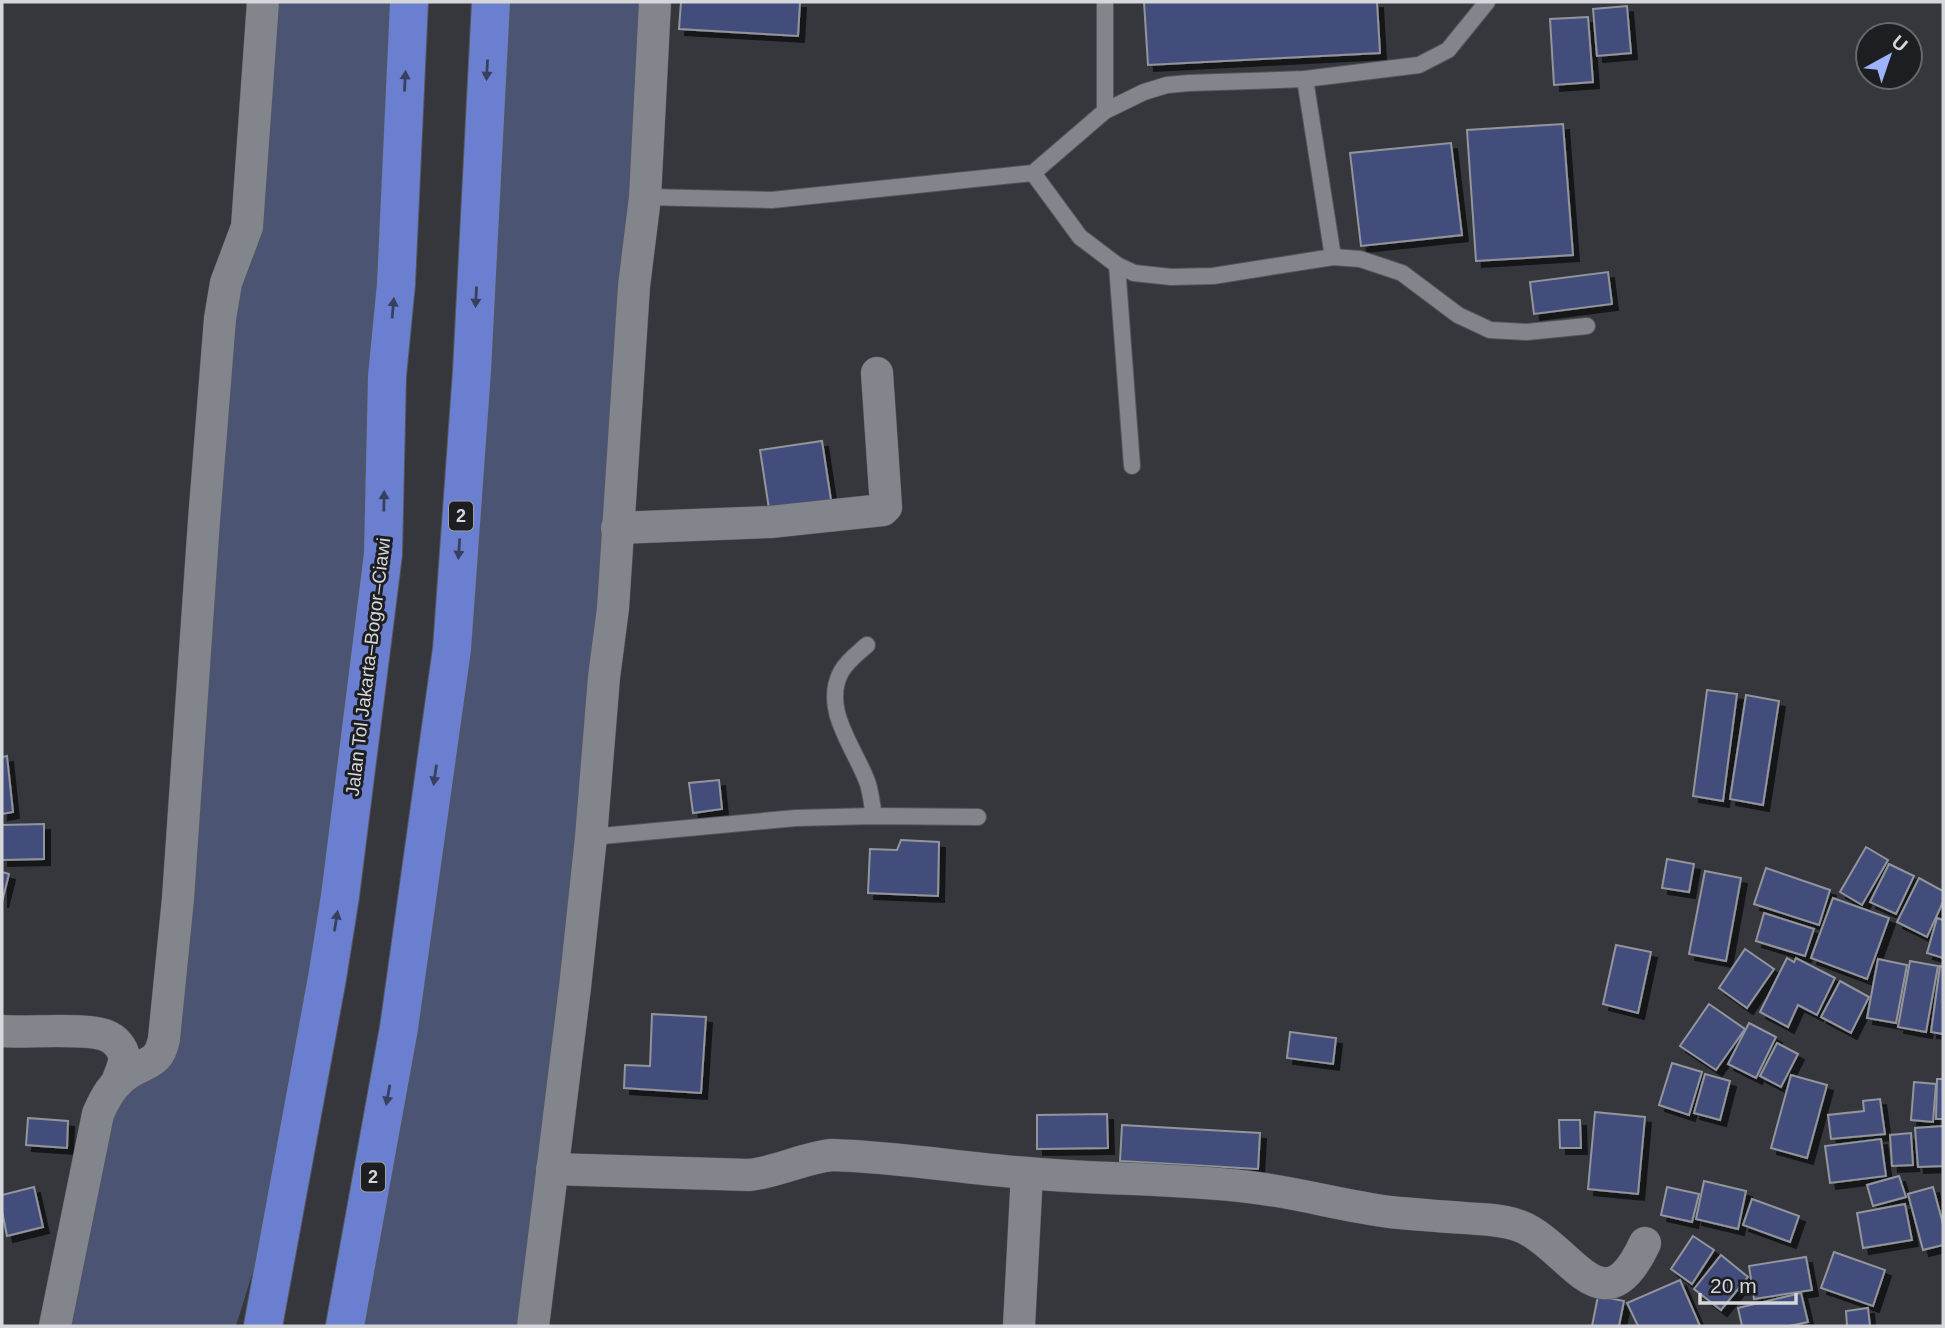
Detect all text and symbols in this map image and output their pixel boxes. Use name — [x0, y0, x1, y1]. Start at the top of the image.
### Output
north arrow — [1854, 21, 1924, 91]
text: U — [1888, 31, 1912, 56]
one-way arrow — [482, 59, 493, 81]
one-way arrow — [400, 69, 411, 91]
one-way arrow — [470, 286, 481, 308]
one-way arrow — [388, 297, 399, 319]
one-way arrow — [379, 490, 390, 512]
road number: 2 — [449, 502, 473, 530]
street label: Jalan Tol Jakarta–Bogor–Ciawi — [342, 536, 394, 798]
one-way arrow — [453, 538, 464, 560]
one-way arrow — [429, 764, 440, 786]
one-way arrow — [331, 910, 342, 932]
one-way arrow — [382, 1084, 393, 1106]
road number: 2 — [361, 1162, 385, 1192]
scale bar — [1700, 1262, 1796, 1306]
text: 20 m — [1710, 1274, 1757, 1297]

